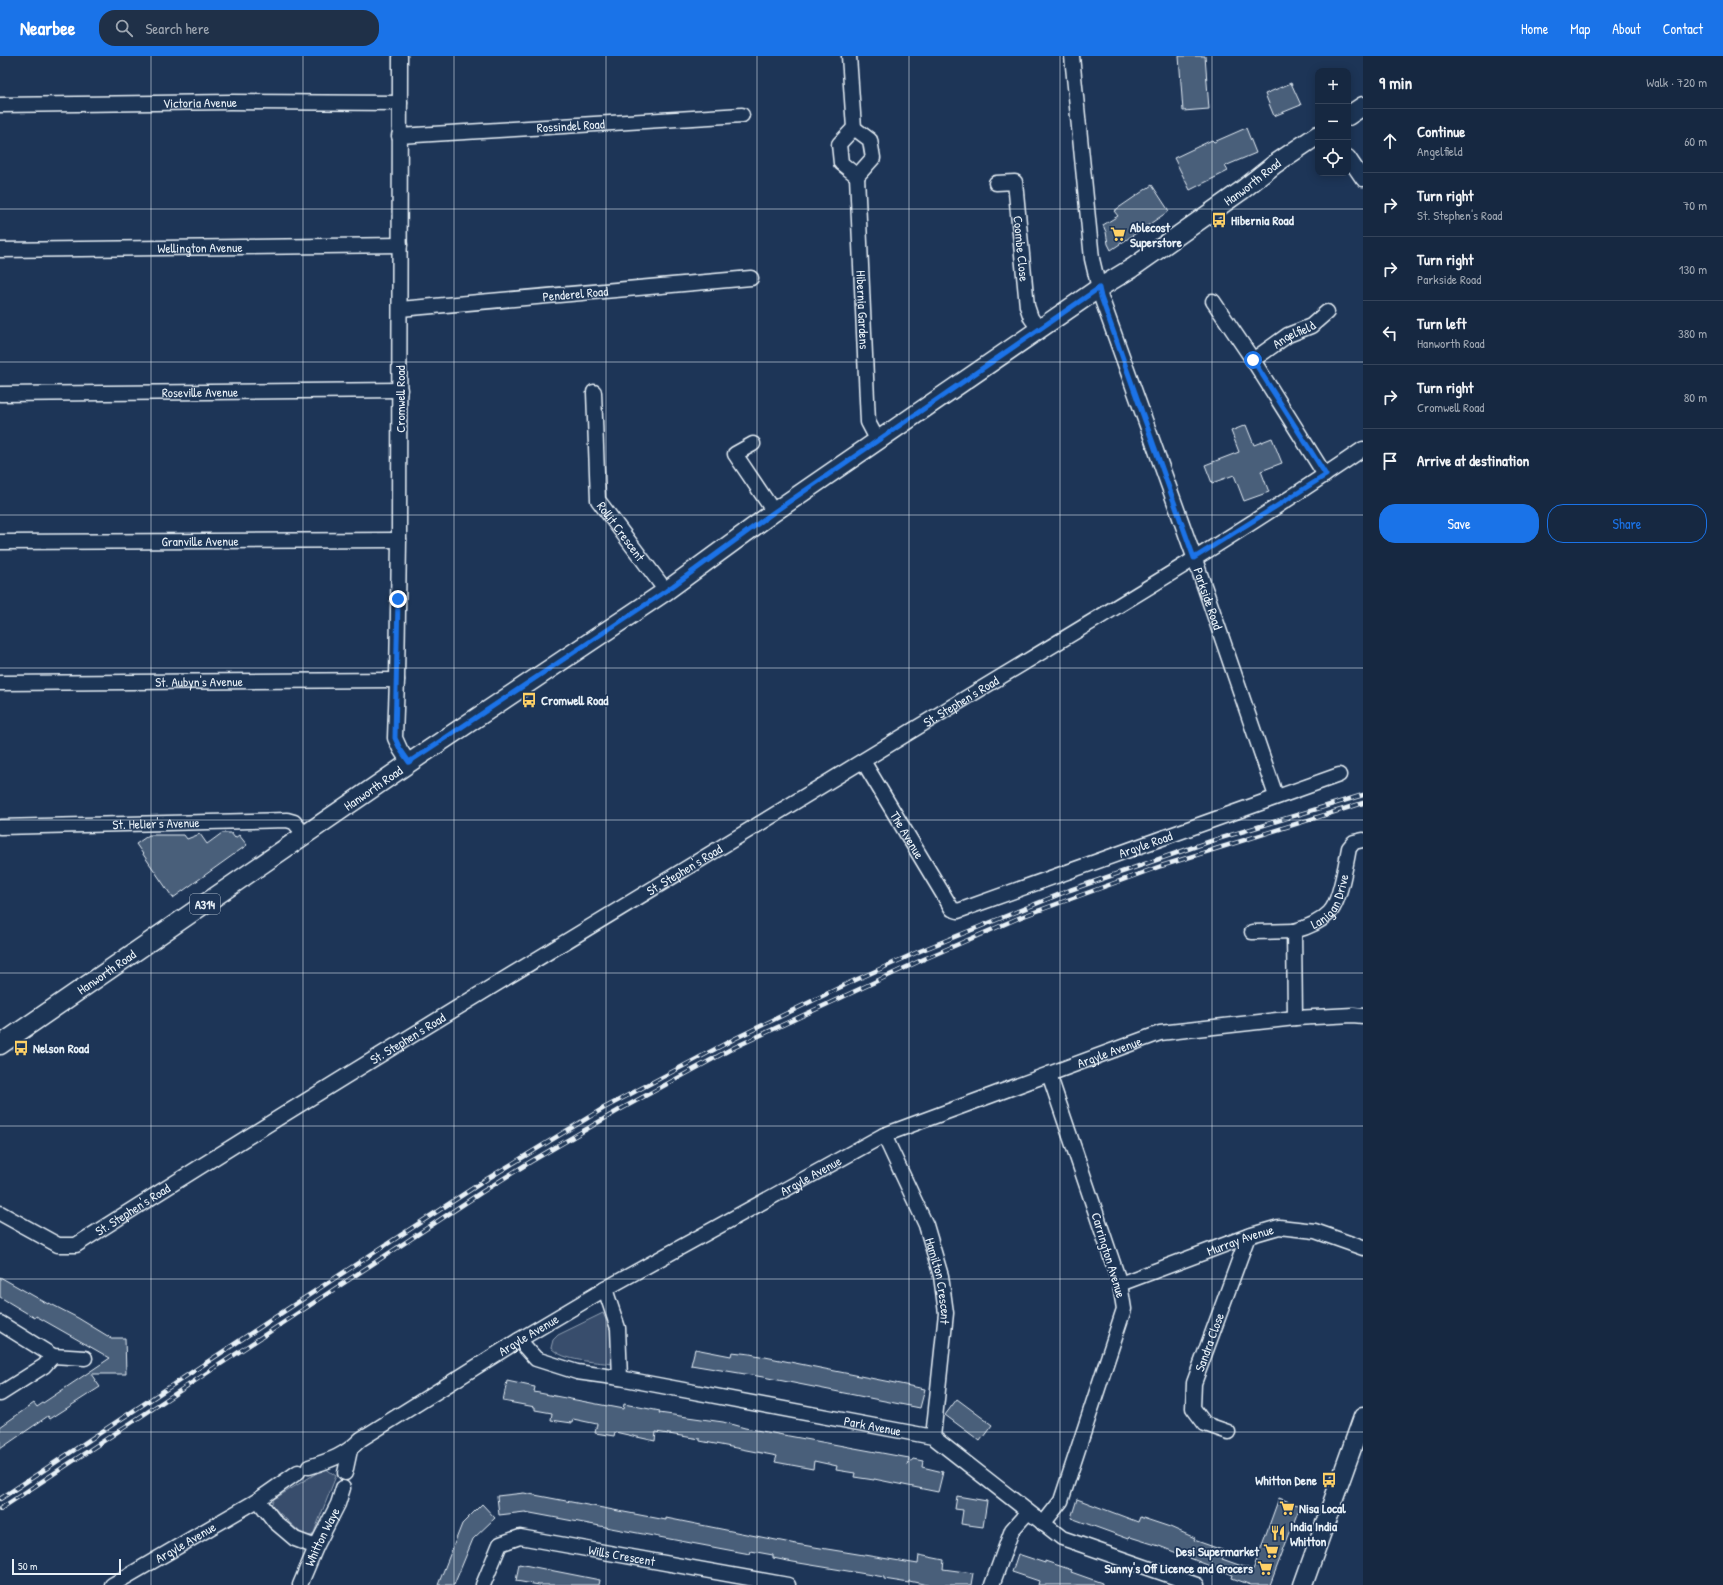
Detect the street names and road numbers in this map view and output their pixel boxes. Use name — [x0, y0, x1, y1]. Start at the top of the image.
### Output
street label: Victoria Avenue — [163, 93, 237, 112]
street label: Rossindel Road — [536, 114, 605, 137]
street label: Hanworth Road — [1220, 154, 1284, 210]
street label: Coombe Close — [1009, 215, 1034, 282]
street label: Wellington Avenue — [157, 238, 243, 257]
street label: Hibernia Gardens — [852, 270, 874, 350]
street label: Penderel Road — [542, 282, 609, 305]
street label: Angelfield — [1269, 317, 1320, 353]
street label: Cromwell Road — [391, 365, 409, 433]
street label: Roseville Avenue — [162, 383, 238, 401]
street label: Rollit Crescent — [593, 498, 650, 565]
street label: Granville Avenue — [161, 532, 239, 550]
street label: Parkside Road — [1189, 565, 1227, 632]
street label: St. Stephen's Road — [920, 671, 1002, 731]
street label: St. Aubyn's Avenue — [155, 672, 243, 691]
street label: Hanworth Road — [340, 761, 406, 814]
street label: The Avenue — [886, 807, 929, 862]
street label: St. Helier's Avenue — [112, 813, 200, 833]
street label: Argyle Road — [1116, 826, 1175, 862]
street label: St. Stephen's Road — [643, 840, 725, 899]
street label: Lanigan Drive — [1307, 872, 1353, 933]
road number: A314 — [190, 894, 220, 914]
street label: Hanworth Road — [73, 945, 139, 998]
street label: St. Stephen's Road — [366, 1008, 449, 1068]
street label: Argyle Avenue — [1074, 1032, 1144, 1072]
street label: Argyle Avenue — [777, 1151, 844, 1200]
street label: St. Stephen's Road — [91, 1179, 173, 1240]
street label: Carrington Avenue — [1087, 1210, 1131, 1300]
street label: Murray Avenue — [1204, 1220, 1276, 1260]
street label: Hamilton Crescent — [921, 1236, 955, 1326]
street label: Argyle Avenue — [495, 1310, 562, 1360]
street label: Sandra Close — [1190, 1310, 1228, 1374]
street label: Park Avenue — [843, 1411, 903, 1440]
street label: Whitton Waye — [300, 1504, 344, 1569]
street label: Argyle Avenue — [152, 1518, 219, 1567]
street label: Wills Crescent — [587, 1540, 657, 1570]

